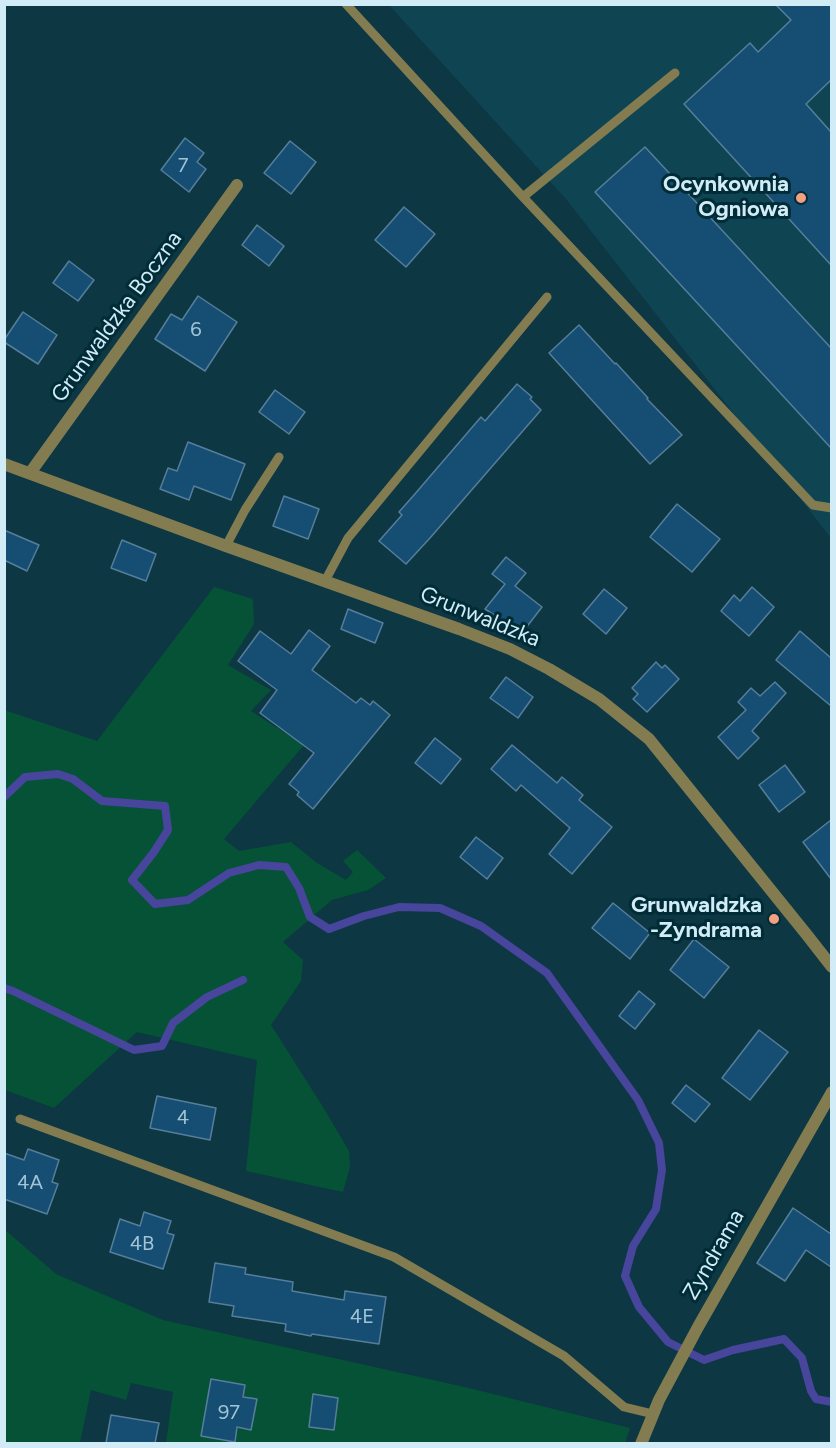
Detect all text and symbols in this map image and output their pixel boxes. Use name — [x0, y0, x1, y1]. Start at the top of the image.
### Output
house number: 7 — [178, 154, 188, 178]
place label: Ocynkownia Ogniowa — [663, 172, 789, 224]
marker: Ocynkownia Ogniowa — [794, 191, 808, 205]
street label: Grunwaldzka Boczna — [46, 226, 188, 408]
house number: 6 — [190, 318, 202, 342]
street label: Grunwaldzka — [416, 581, 544, 653]
place label: Grunwaldzka -Zyndrama — [631, 893, 762, 944]
marker: Grunwaldzka -Zyndrama — [767, 912, 781, 926]
house number: 4 — [177, 1106, 189, 1130]
house number: 4A — [17, 1171, 43, 1195]
street label: Zyndrama — [678, 1205, 750, 1305]
house number: 4B — [130, 1232, 154, 1256]
house number: 4E — [350, 1305, 374, 1329]
house number: 97 — [218, 1401, 240, 1425]

